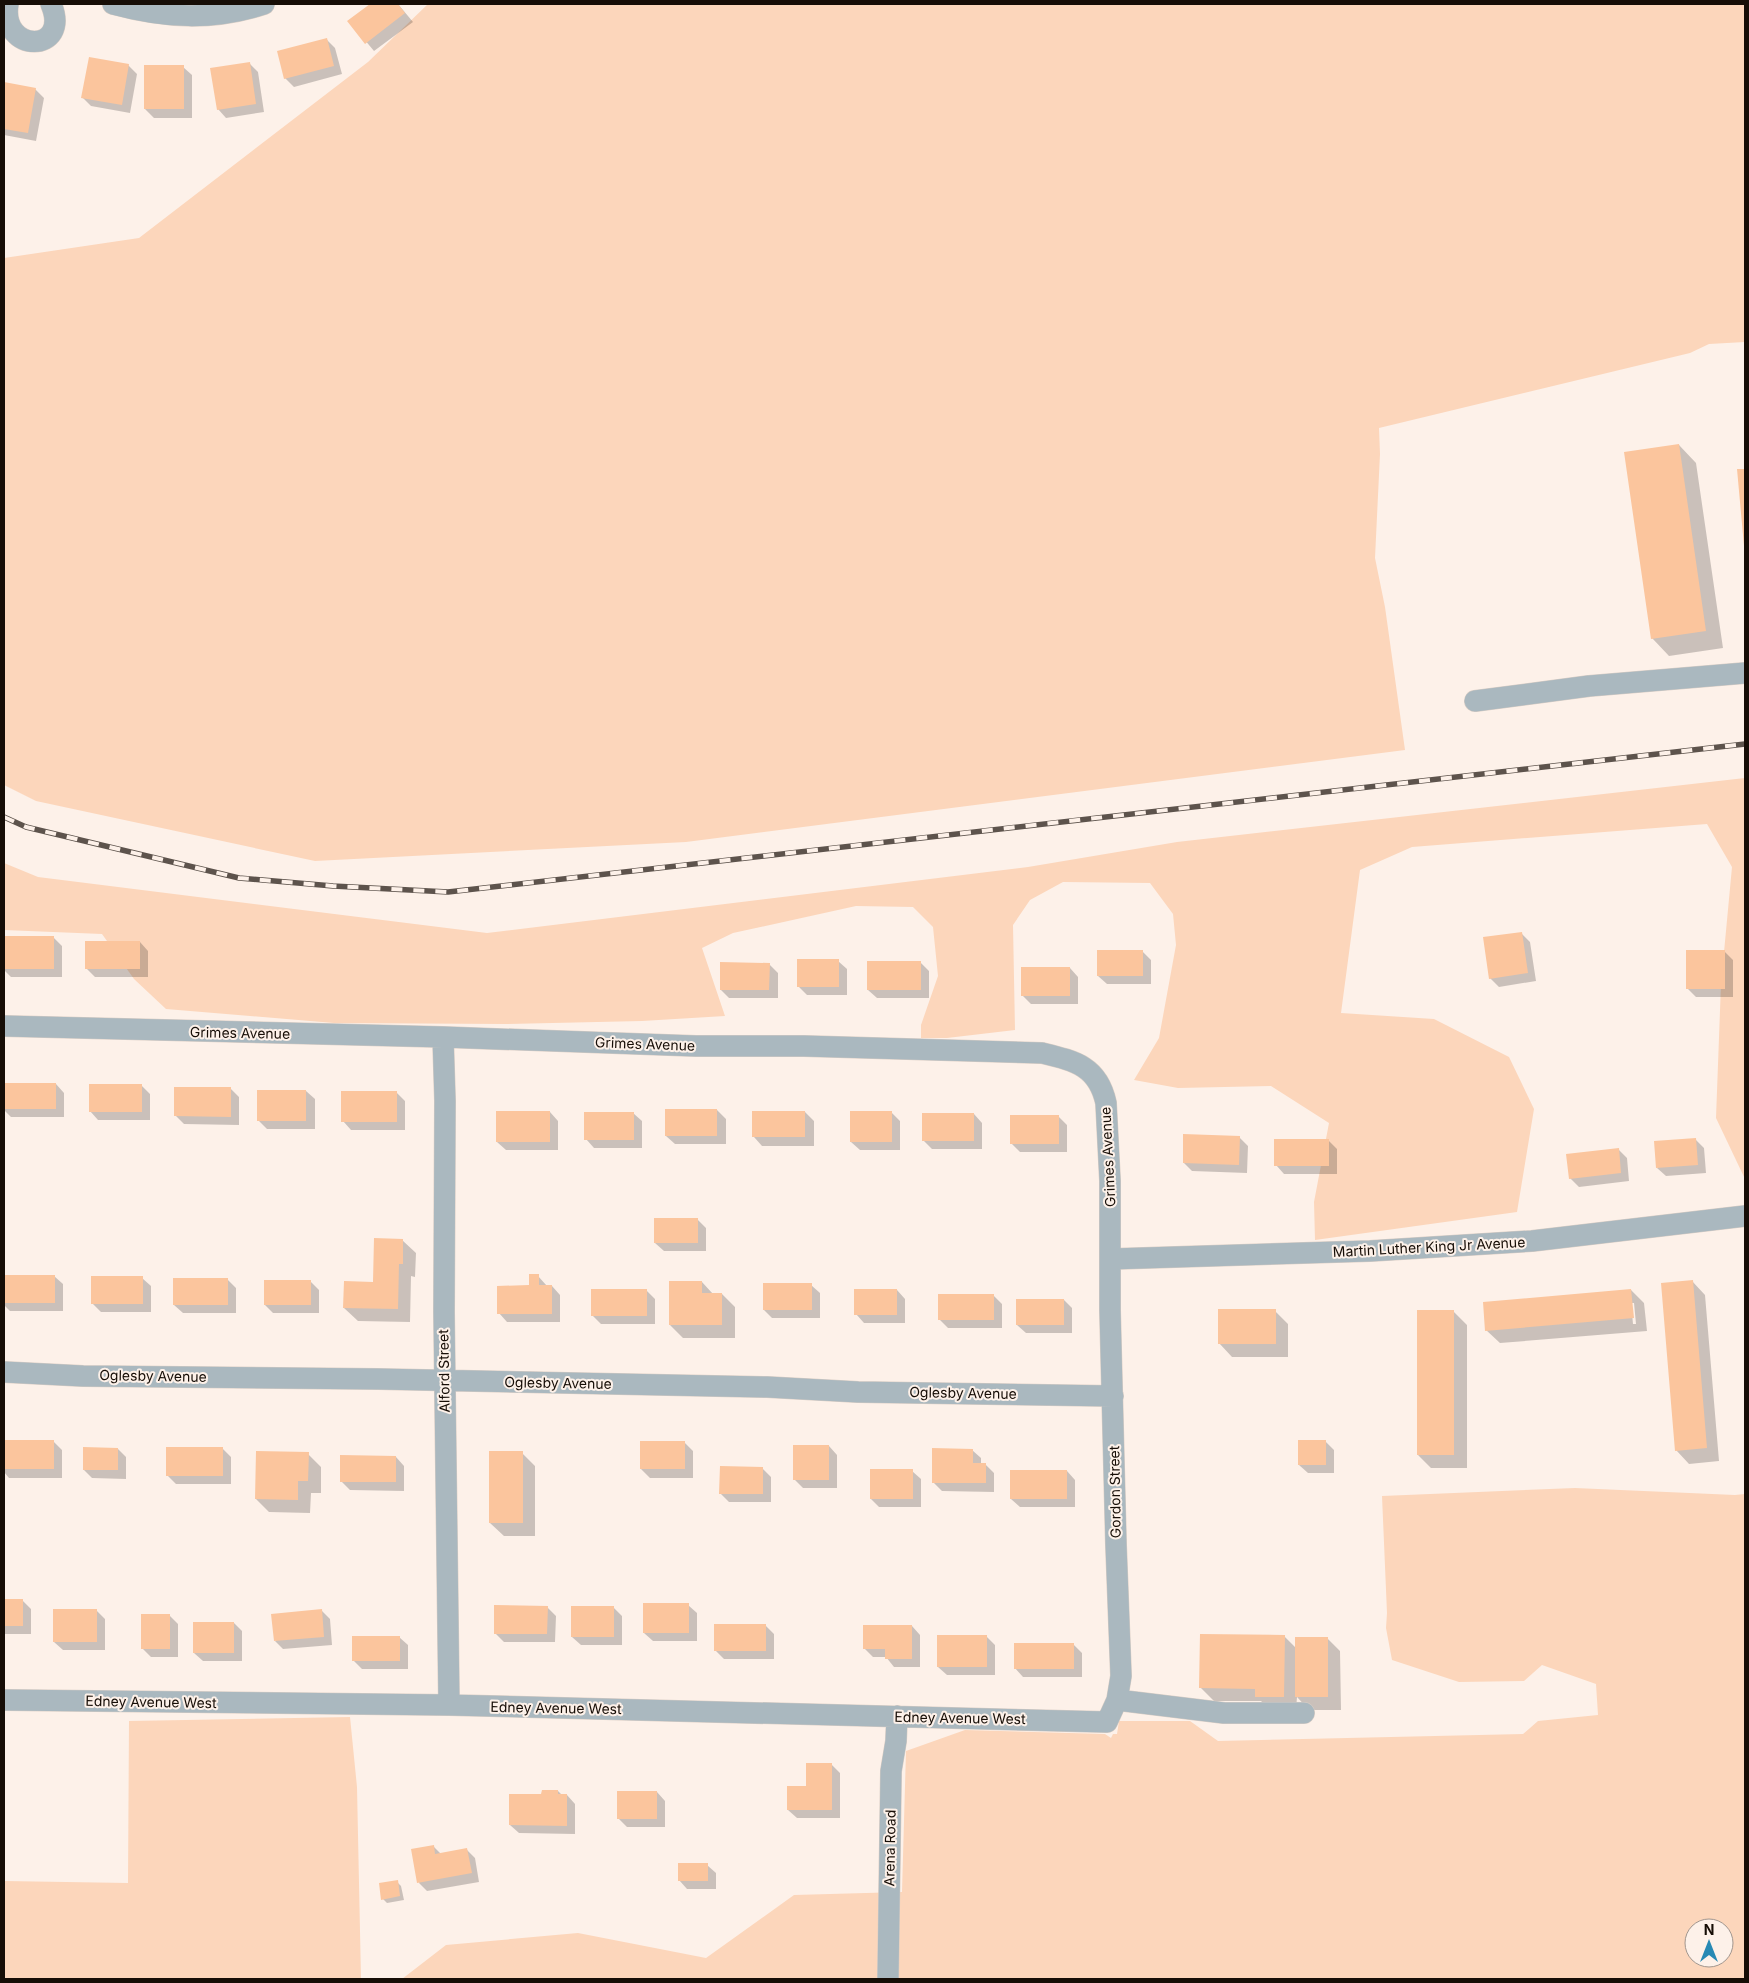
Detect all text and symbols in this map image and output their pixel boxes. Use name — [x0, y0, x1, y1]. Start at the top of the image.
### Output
street label: Grimes Avenue — [190, 1023, 290, 1042]
street label: Grimes Avenue — [595, 1033, 695, 1054]
street label: Grimes Avenue — [1096, 1107, 1119, 1208]
street label: Martin Luther King Jr Avenue — [1332, 1233, 1526, 1260]
street label: Alford Street — [434, 1329, 453, 1413]
street label: Oglesby Avenue — [99, 1366, 207, 1385]
street label: Oglesby Avenue — [504, 1373, 612, 1392]
street label: Oglesby Avenue — [909, 1383, 1017, 1402]
street label: Gordon Street — [1105, 1445, 1124, 1538]
street label: Edney Avenue West — [85, 1692, 217, 1711]
street label: Edney Avenue West — [490, 1698, 622, 1717]
street label: Edney Avenue West — [894, 1708, 1026, 1727]
street label: Arena Road — [880, 1809, 899, 1886]
north arrow — [1684, 1918, 1734, 1968]
text: N — [1704, 1921, 1714, 1938]

